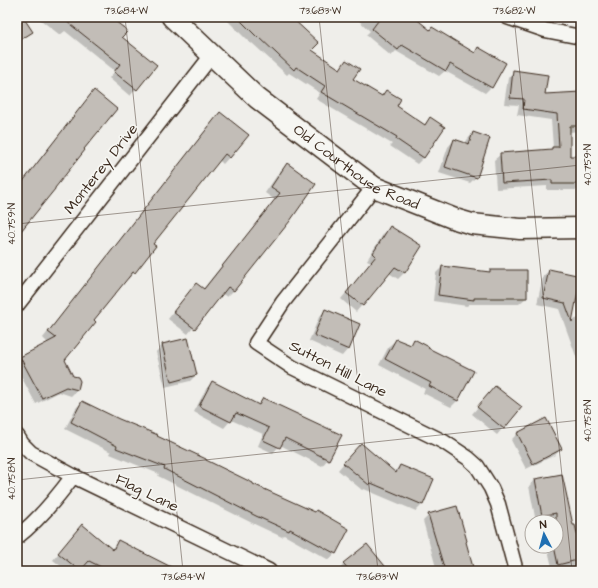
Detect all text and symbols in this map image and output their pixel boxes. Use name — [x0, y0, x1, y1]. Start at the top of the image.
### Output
text: 73.684°W — [104, 4, 148, 18]
text: 73.683°W — [299, 4, 342, 18]
text: 73.682°W — [493, 4, 536, 18]
street label: Monterey Drive — [59, 119, 144, 219]
street label: Old Courthouse Road — [289, 119, 423, 215]
text: 40.759°N — [581, 144, 595, 186]
text: 40.759°N — [5, 203, 19, 245]
street label: Sutton Hill Lane — [286, 335, 390, 403]
text: 40.758°N — [581, 400, 595, 442]
text: 40.758°N — [5, 458, 19, 500]
street label: Flag Lane — [112, 469, 182, 518]
north arrow — [524, 514, 564, 554]
text: N — [539, 517, 547, 532]
text: 73.684°W — [161, 570, 205, 584]
text: 73.683°W — [356, 570, 399, 584]

